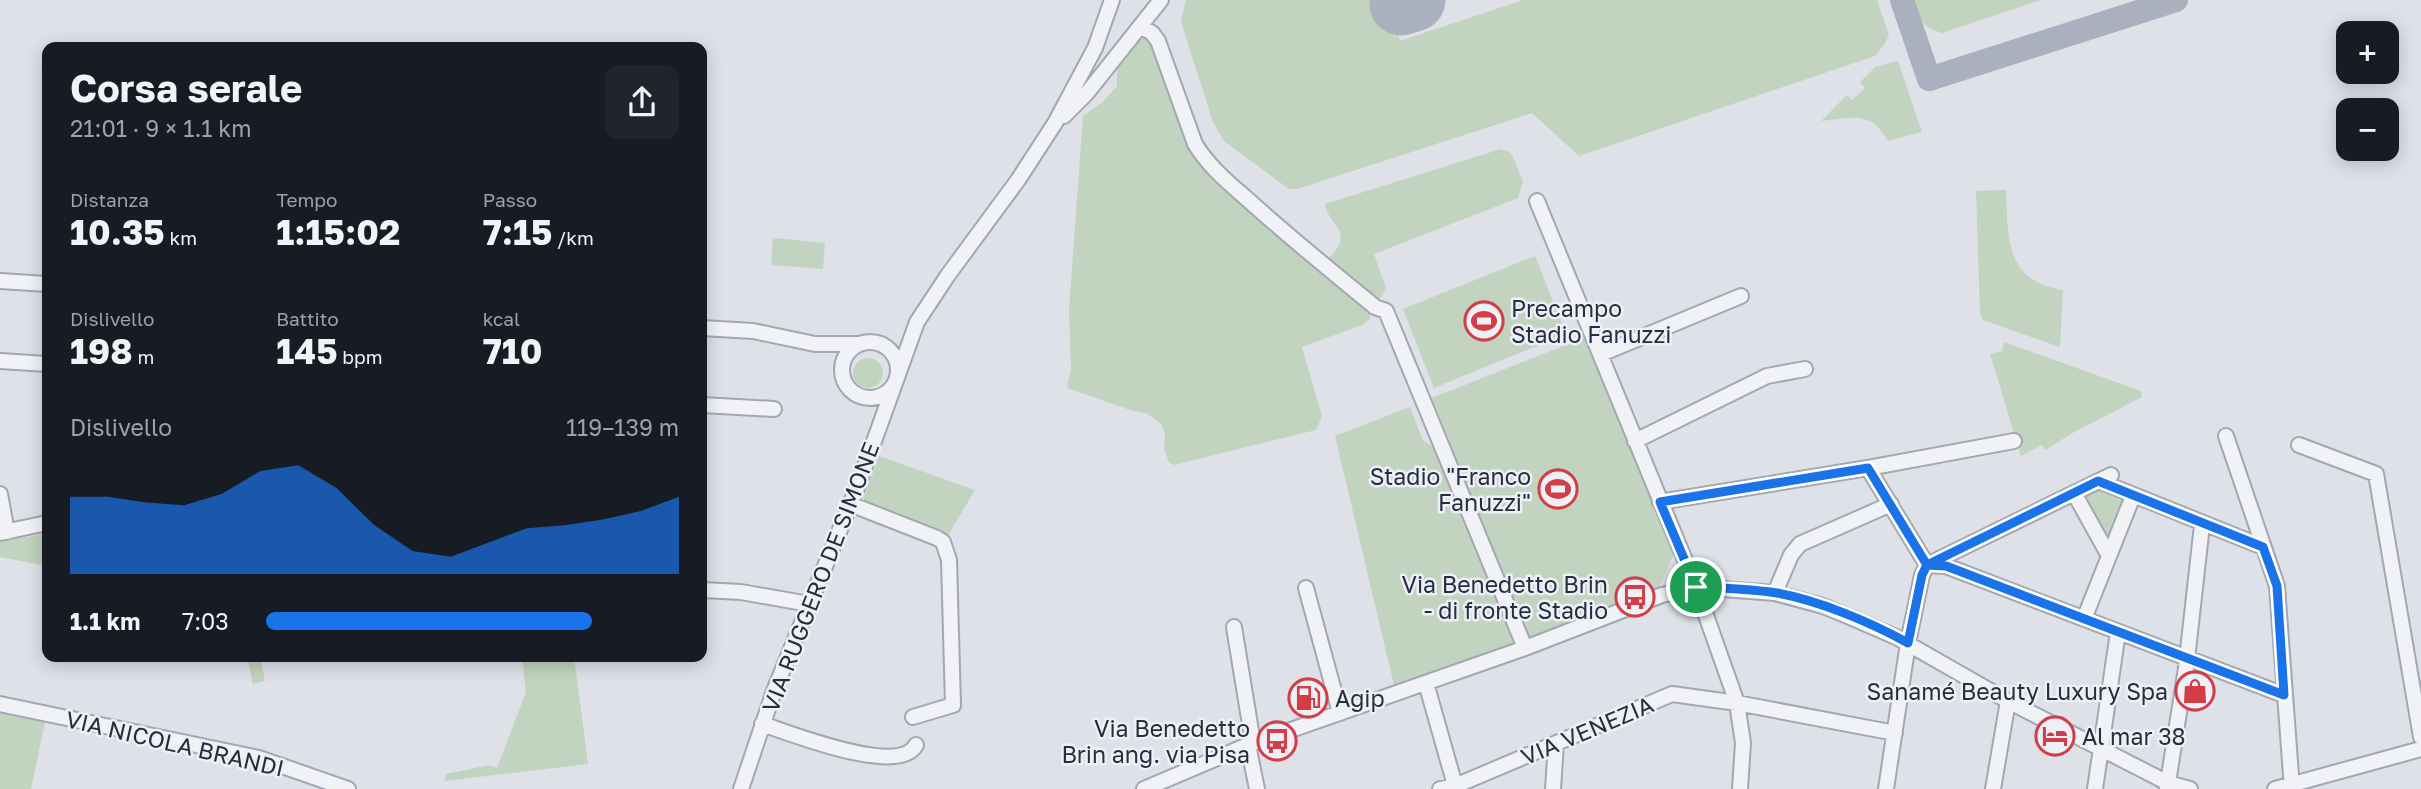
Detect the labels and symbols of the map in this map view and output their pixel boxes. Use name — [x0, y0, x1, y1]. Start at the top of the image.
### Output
place label: Precampo Stadio Fanuzzi — [1511, 294, 1671, 348]
sports icon: Precampo Stadio Fanuzzi — [1463, 300, 1505, 342]
street label: VIA RUGGERO DE SIMONE — [756, 438, 884, 716]
place label: Stadio "Franco Fanuzzi" — [1370, 462, 1531, 516]
sports icon: Stadio "Franco Fanuzzi" — [1537, 468, 1579, 510]
pin — [1666, 557, 1726, 617]
place label: Via Benedetto Brin - di fronte Stadio — [1402, 570, 1608, 624]
bus stop icon: Via Benedetto Brin - di fronte Stadio — [1614, 576, 1656, 618]
shop icon: Sanamé Beauty Luxury Spa — [2174, 670, 2216, 712]
fuel station icon: Agip — [1287, 677, 1329, 719]
place label: Sanamé Beauty Luxury Spa — [1866, 677, 2168, 705]
place label: Agip — [1335, 684, 1385, 712]
street label: VIA VENEZIA — [1517, 690, 1657, 770]
street label: VIA NICOLA BRANDI — [63, 704, 287, 782]
place label: Via Benedetto Brin ang. via Pisa — [1061, 714, 1250, 768]
hotel icon: Al mar 38 — [2034, 715, 2076, 757]
bus stop icon: Via Benedetto Brin ang. via Pisa — [1256, 720, 1298, 762]
place label: Al mar 38 — [2082, 722, 2186, 750]

